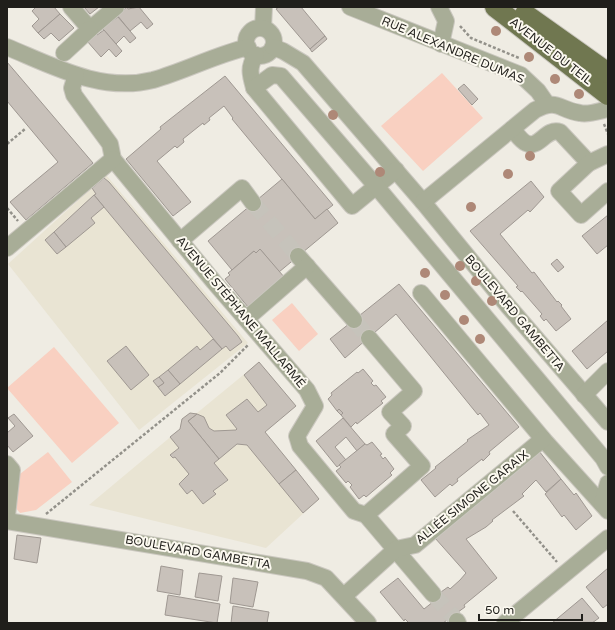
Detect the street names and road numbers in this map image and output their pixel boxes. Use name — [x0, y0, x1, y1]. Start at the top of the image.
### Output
street label: RUE ALEXANDRE DUMAS — [380, 14, 526, 86]
street label: AVENUE DU TEIL — [507, 15, 595, 87]
street label: AVENUE STÉPHANE MALLARMÉ — [174, 233, 309, 391]
street label: BOULEVARD GAMBETTA — [462, 252, 568, 374]
street label: ALLÉE SIMONE GARAIX — [413, 447, 531, 547]
street label: BOULEVARD GAMBETTA — [124, 532, 272, 572]

